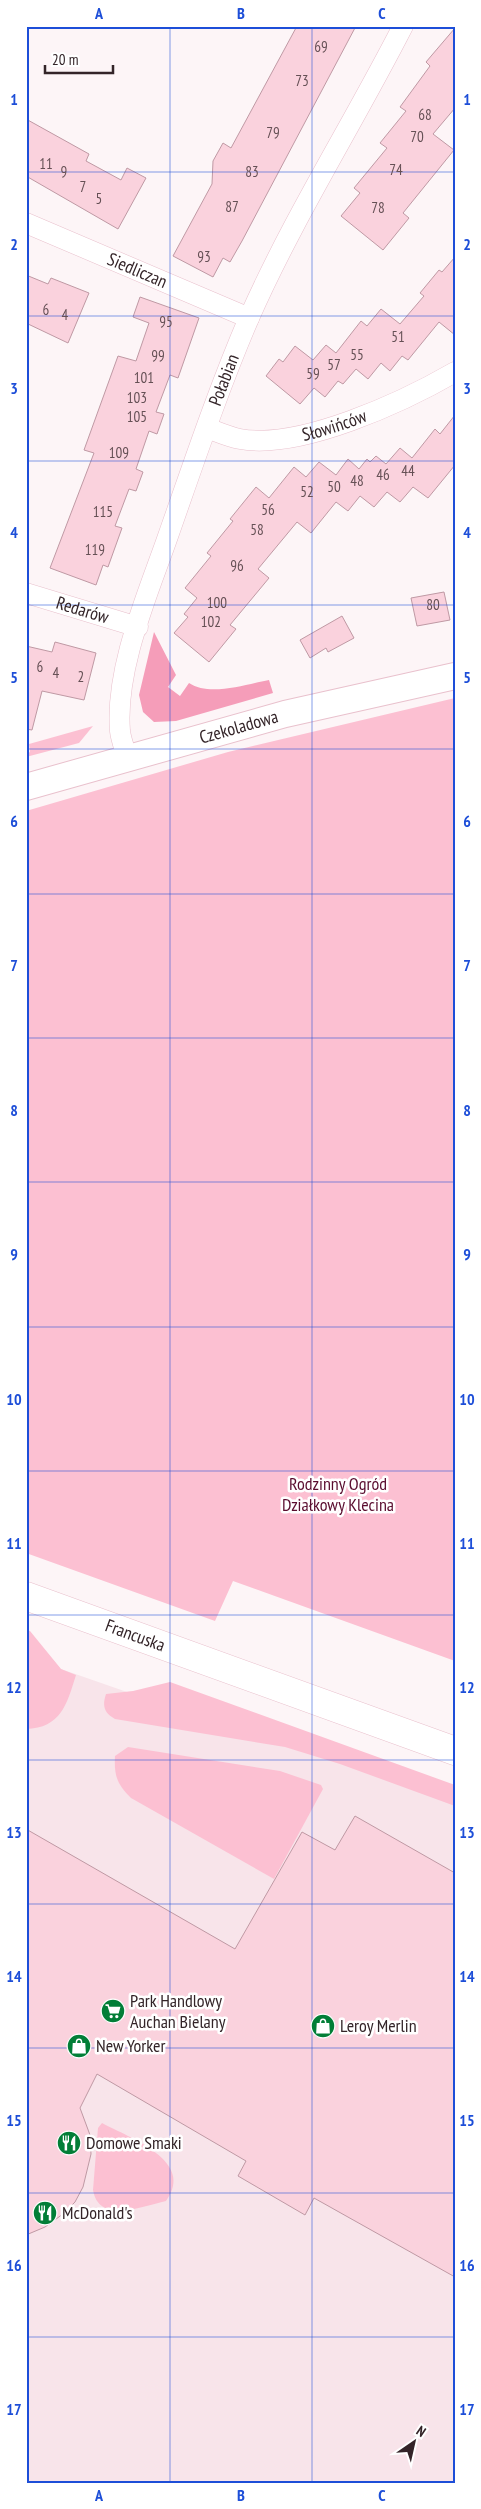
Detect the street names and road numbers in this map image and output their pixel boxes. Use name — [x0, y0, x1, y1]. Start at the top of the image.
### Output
street label: Siedliczan — [104, 247, 171, 293]
street label: Połabian — [203, 351, 244, 409]
street label: Słowińców — [300, 404, 370, 446]
street label: Redarów — [54, 591, 112, 629]
street label: Czekoladowa — [197, 705, 281, 749]
street label: Francuska — [102, 1614, 168, 1656]

